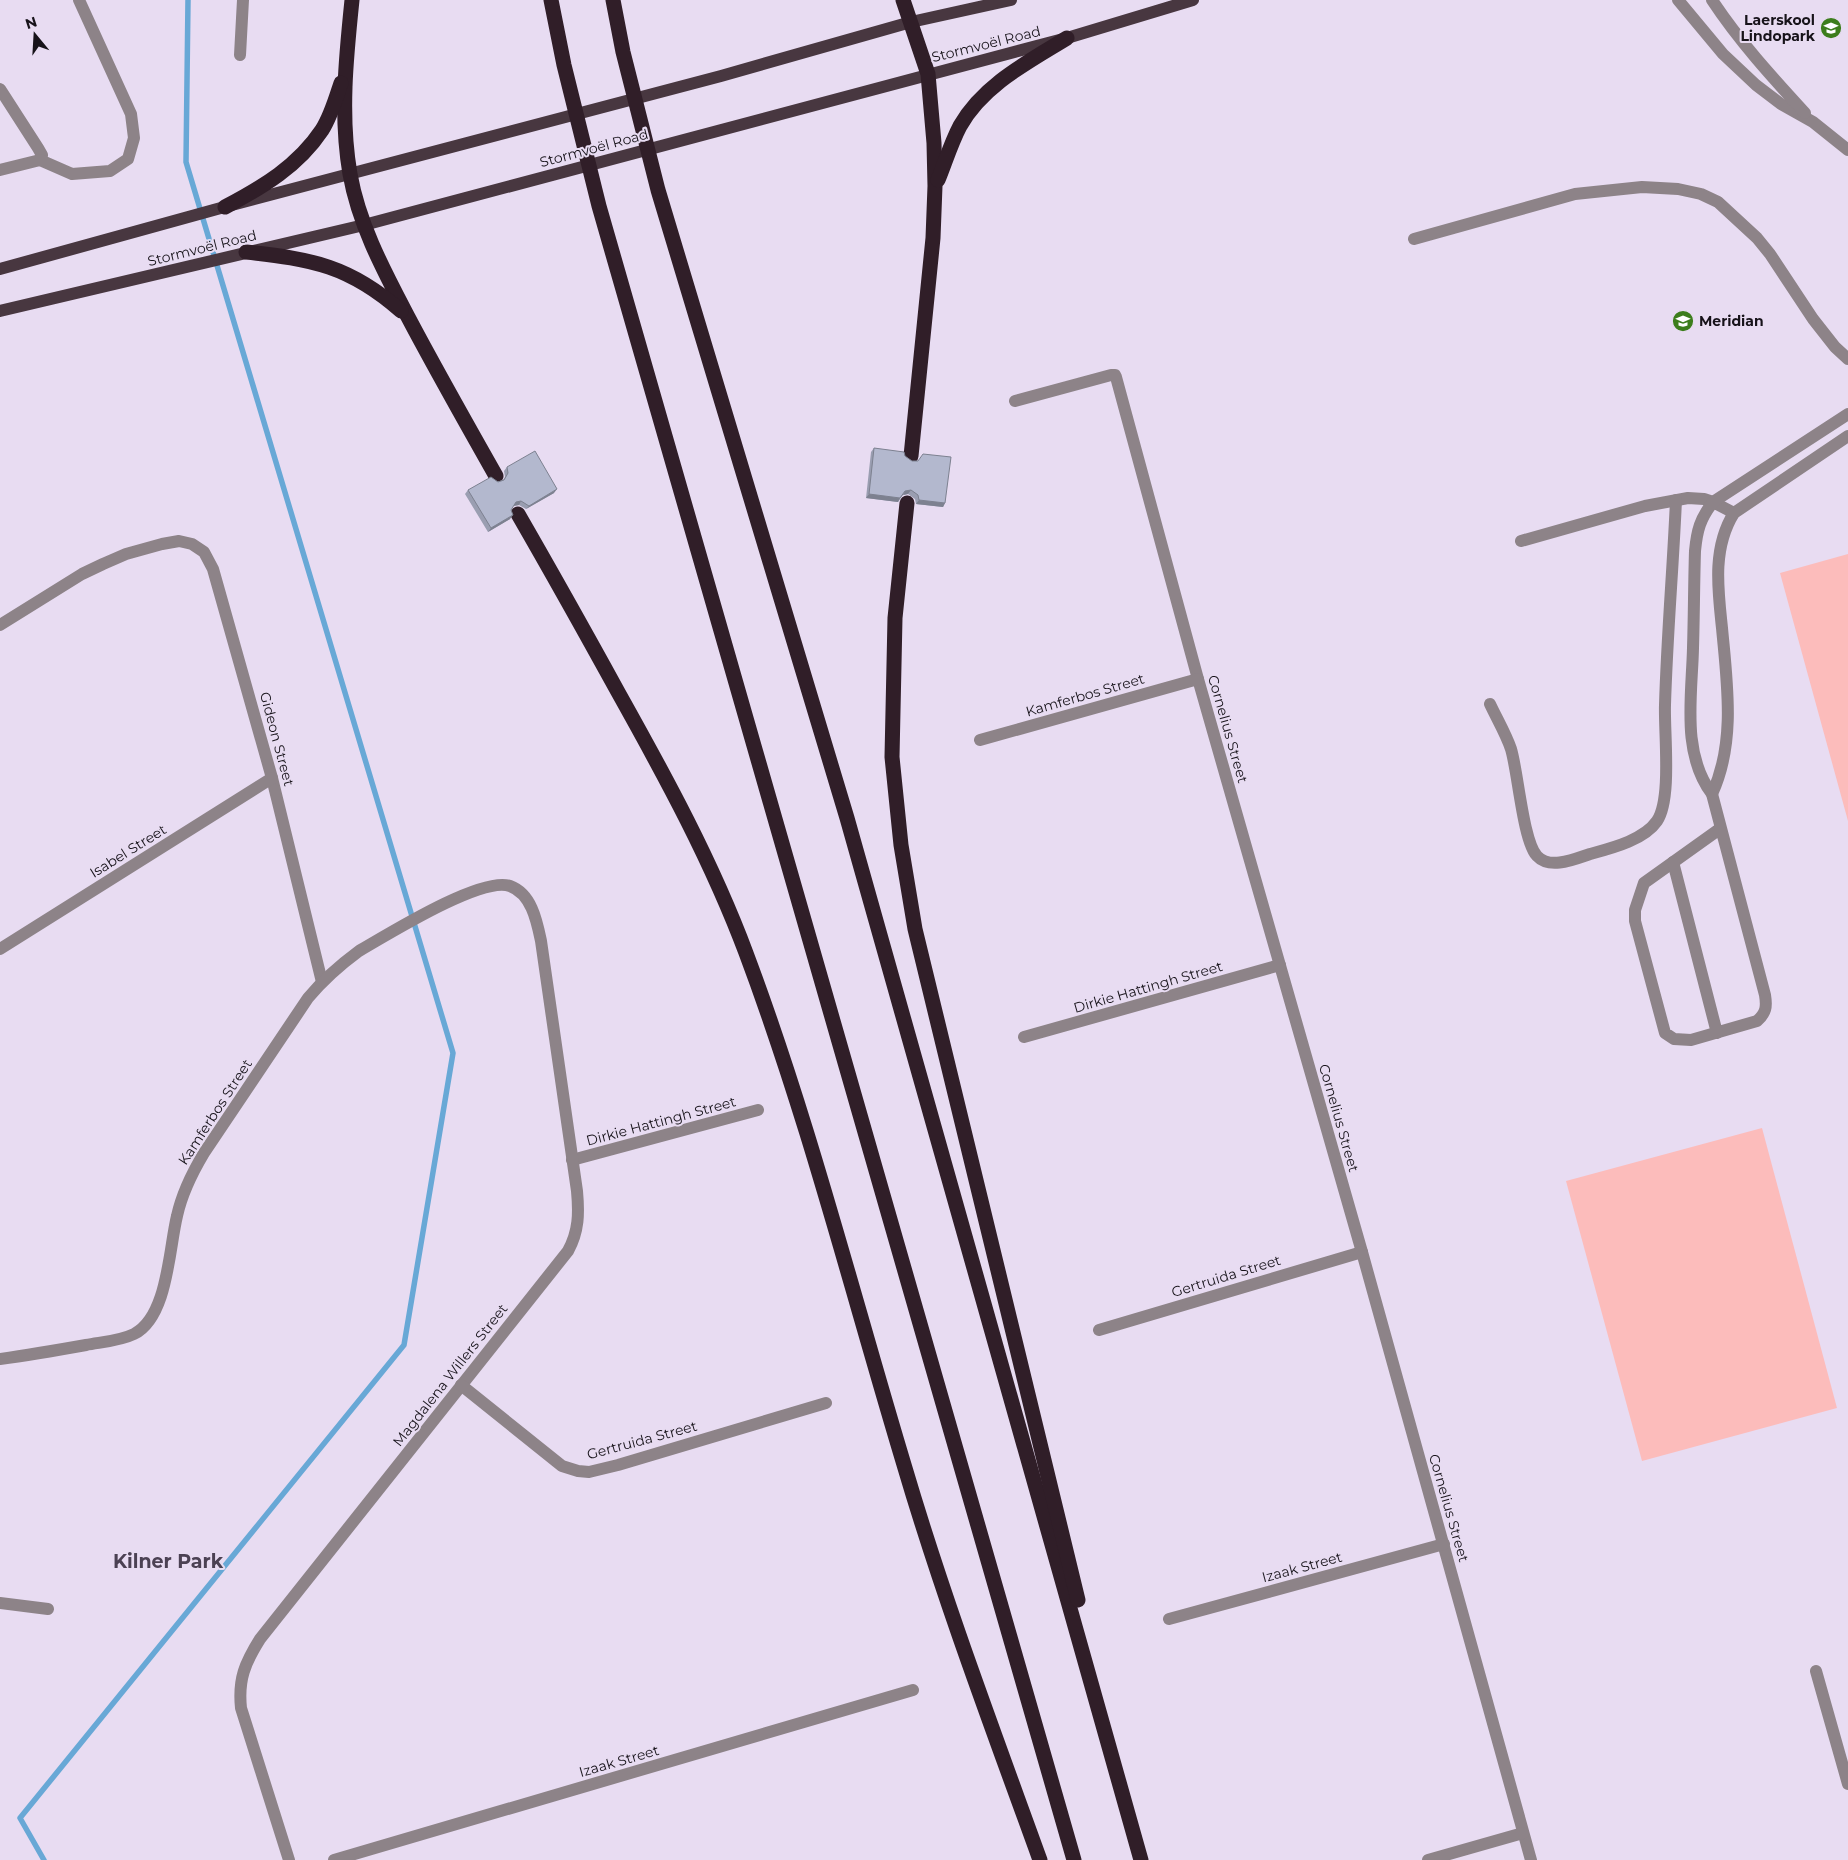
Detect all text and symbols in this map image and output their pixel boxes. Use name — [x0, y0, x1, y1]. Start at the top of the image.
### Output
north arrow — [10, 10, 60, 60]
place label: Laerskool Lindopark — [1740, 11, 1816, 45]
text: N — [23, 12, 39, 33]
school or university icon: Laerskool Lindopark — [1819, 16, 1843, 40]
street label: Stormvoël Road — [930, 22, 1042, 66]
street label: Stormvoël Road — [538, 125, 650, 171]
street label: Stormvoël Road — [146, 226, 258, 270]
school or university icon: Meridian — [1671, 309, 1695, 333]
place label: Meridian — [1699, 312, 1764, 330]
street label: Kamferbos Street — [1024, 669, 1147, 721]
street label: Cornelius Street — [1204, 673, 1252, 785]
street label: Gideon Street — [256, 690, 298, 788]
street label: Isabel Street — [86, 820, 170, 882]
street label: Dirkie Hattingh Street — [1071, 957, 1225, 1017]
street label: Kamferbos Street — [174, 1055, 256, 1168]
street label: Cornelius Street — [1315, 1062, 1363, 1174]
street label: Dirkie Hattingh Street — [584, 1092, 738, 1150]
street label: Gertruida Street — [1169, 1251, 1283, 1301]
street label: Magdalena Willers Street — [389, 1300, 511, 1450]
street label: Gertruida Street — [585, 1417, 699, 1463]
street label: Cornelius Street — [1425, 1452, 1473, 1564]
street label: Izaak Street — [1260, 1548, 1344, 1586]
district label: Kilner Park — [113, 1550, 224, 1573]
street label: Izaak Street — [577, 1741, 661, 1781]

